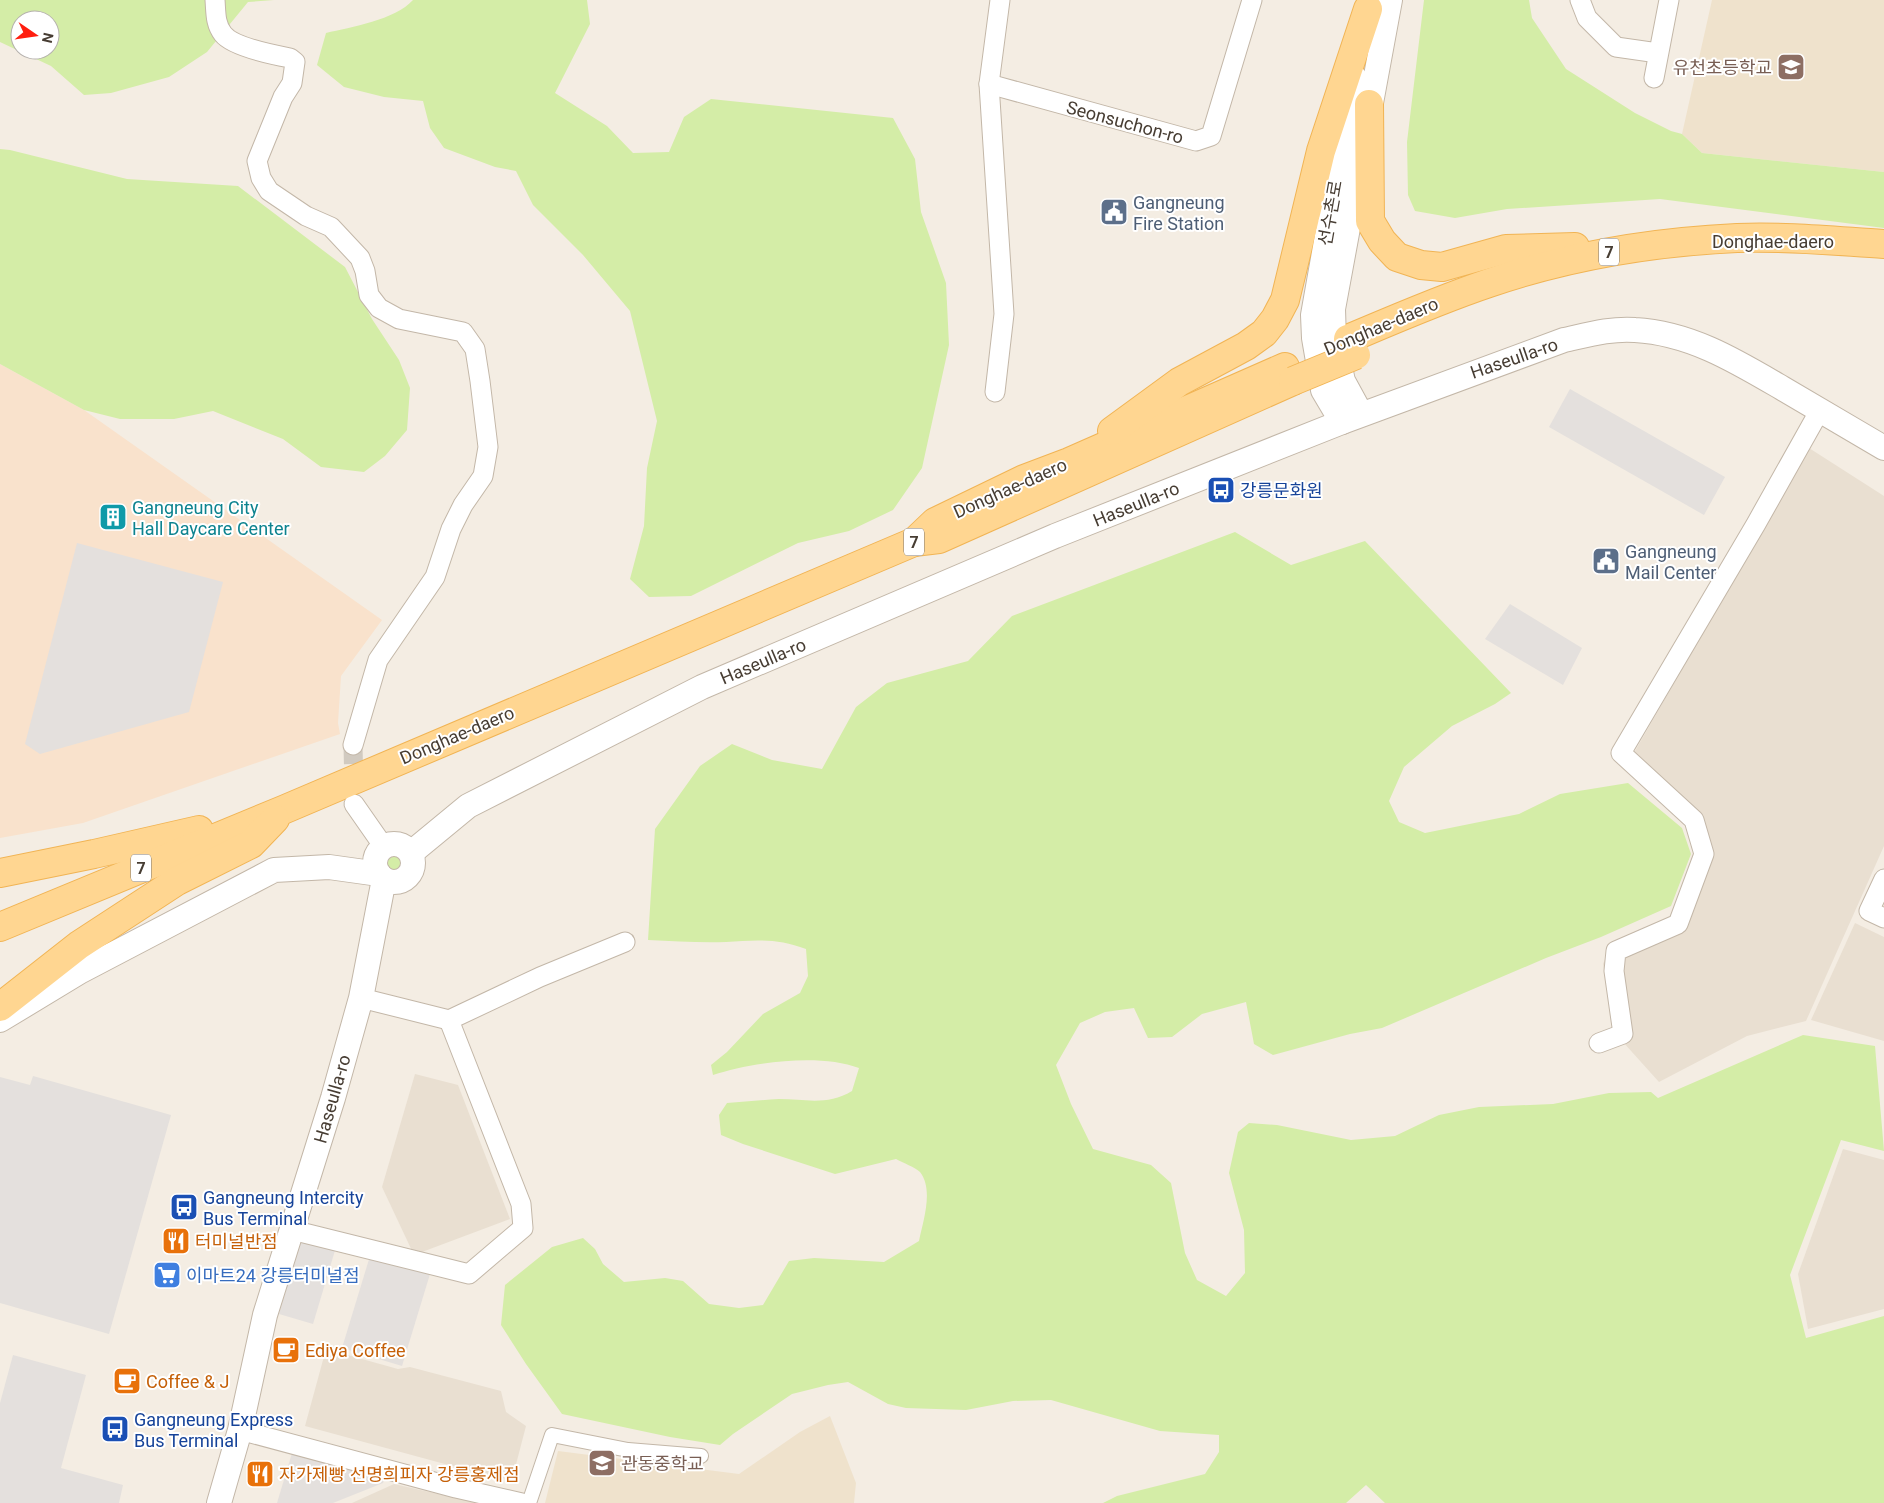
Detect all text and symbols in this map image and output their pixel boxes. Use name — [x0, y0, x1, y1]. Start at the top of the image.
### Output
north arrow — [10, 10, 60, 60]
text: N — [39, 31, 57, 45]
school or university icon: 유천초등학교 — [1776, 52, 1806, 82]
place label: 유천초등학교 — [1673, 57, 1772, 78]
street label: Seonsuchon-ro — [1064, 96, 1186, 148]
street label: 선수촌로 — [1314, 179, 1346, 247]
place label: Gangneung Fire Station — [1133, 192, 1225, 234]
public building icon: Gangneung Fire Station — [1099, 197, 1129, 227]
street label: Donghae-daero — [1712, 231, 1834, 252]
road number: 7 — [1599, 238, 1619, 266]
street label: Donghae-daero — [1321, 292, 1441, 360]
street label: Haseulla-ro — [1468, 333, 1560, 383]
street label: Donghae-daero — [950, 454, 1070, 522]
bus stop icon: 강릉문화원 — [1206, 475, 1236, 505]
street label: Haseulla-ro — [1090, 477, 1182, 531]
place label: 강릉문화원 — [1240, 480, 1323, 501]
place label: Gangneung City Hall Daycare Center — [132, 497, 290, 539]
building icon: Gangneung City Hall Daycare Center — [98, 502, 128, 532]
road number: 7 — [904, 528, 924, 556]
place label: Gangneung Mail Center — [1625, 541, 1717, 583]
public building icon: Gangneung Mail Center — [1591, 546, 1621, 576]
street label: Haseulla-ro — [717, 634, 809, 688]
street label: Donghae-daero — [397, 701, 517, 769]
road number: 7 — [131, 854, 151, 881]
street label: Haseulla-ro — [309, 1052, 355, 1146]
place label: Gangneung Intercity Bus Terminal — [203, 1187, 364, 1229]
bus stop icon: Gangneung Intercity Bus Terminal — [169, 1192, 199, 1222]
restaurant icon: 터미널반점 — [161, 1226, 191, 1256]
place label: 터미널반점 — [195, 1231, 278, 1252]
supermarket icon: 이마트24 강릉터미널점 — [152, 1260, 182, 1290]
place label: 이마트24 강릉터미널점 — [186, 1265, 360, 1286]
cafe icon: Ediya Coffee — [271, 1335, 301, 1365]
place label: Ediya Coffee — [305, 1340, 406, 1361]
cafe icon: Coffee & J — [112, 1366, 142, 1396]
place label: Coffee & J — [146, 1371, 229, 1392]
place label: Gangneung Express Bus Terminal — [134, 1409, 293, 1451]
bus stop icon: Gangneung Express Bus Terminal — [100, 1414, 130, 1444]
school or university icon: 관동중학교 — [587, 1448, 617, 1478]
place label: 관동중학교 — [621, 1453, 704, 1474]
restaurant icon: 자가제빵 선명희피자 강릉홍제점 — [245, 1459, 275, 1489]
place label: 자가제빵 선명희피자 강릉홍제점 — [279, 1464, 520, 1485]

